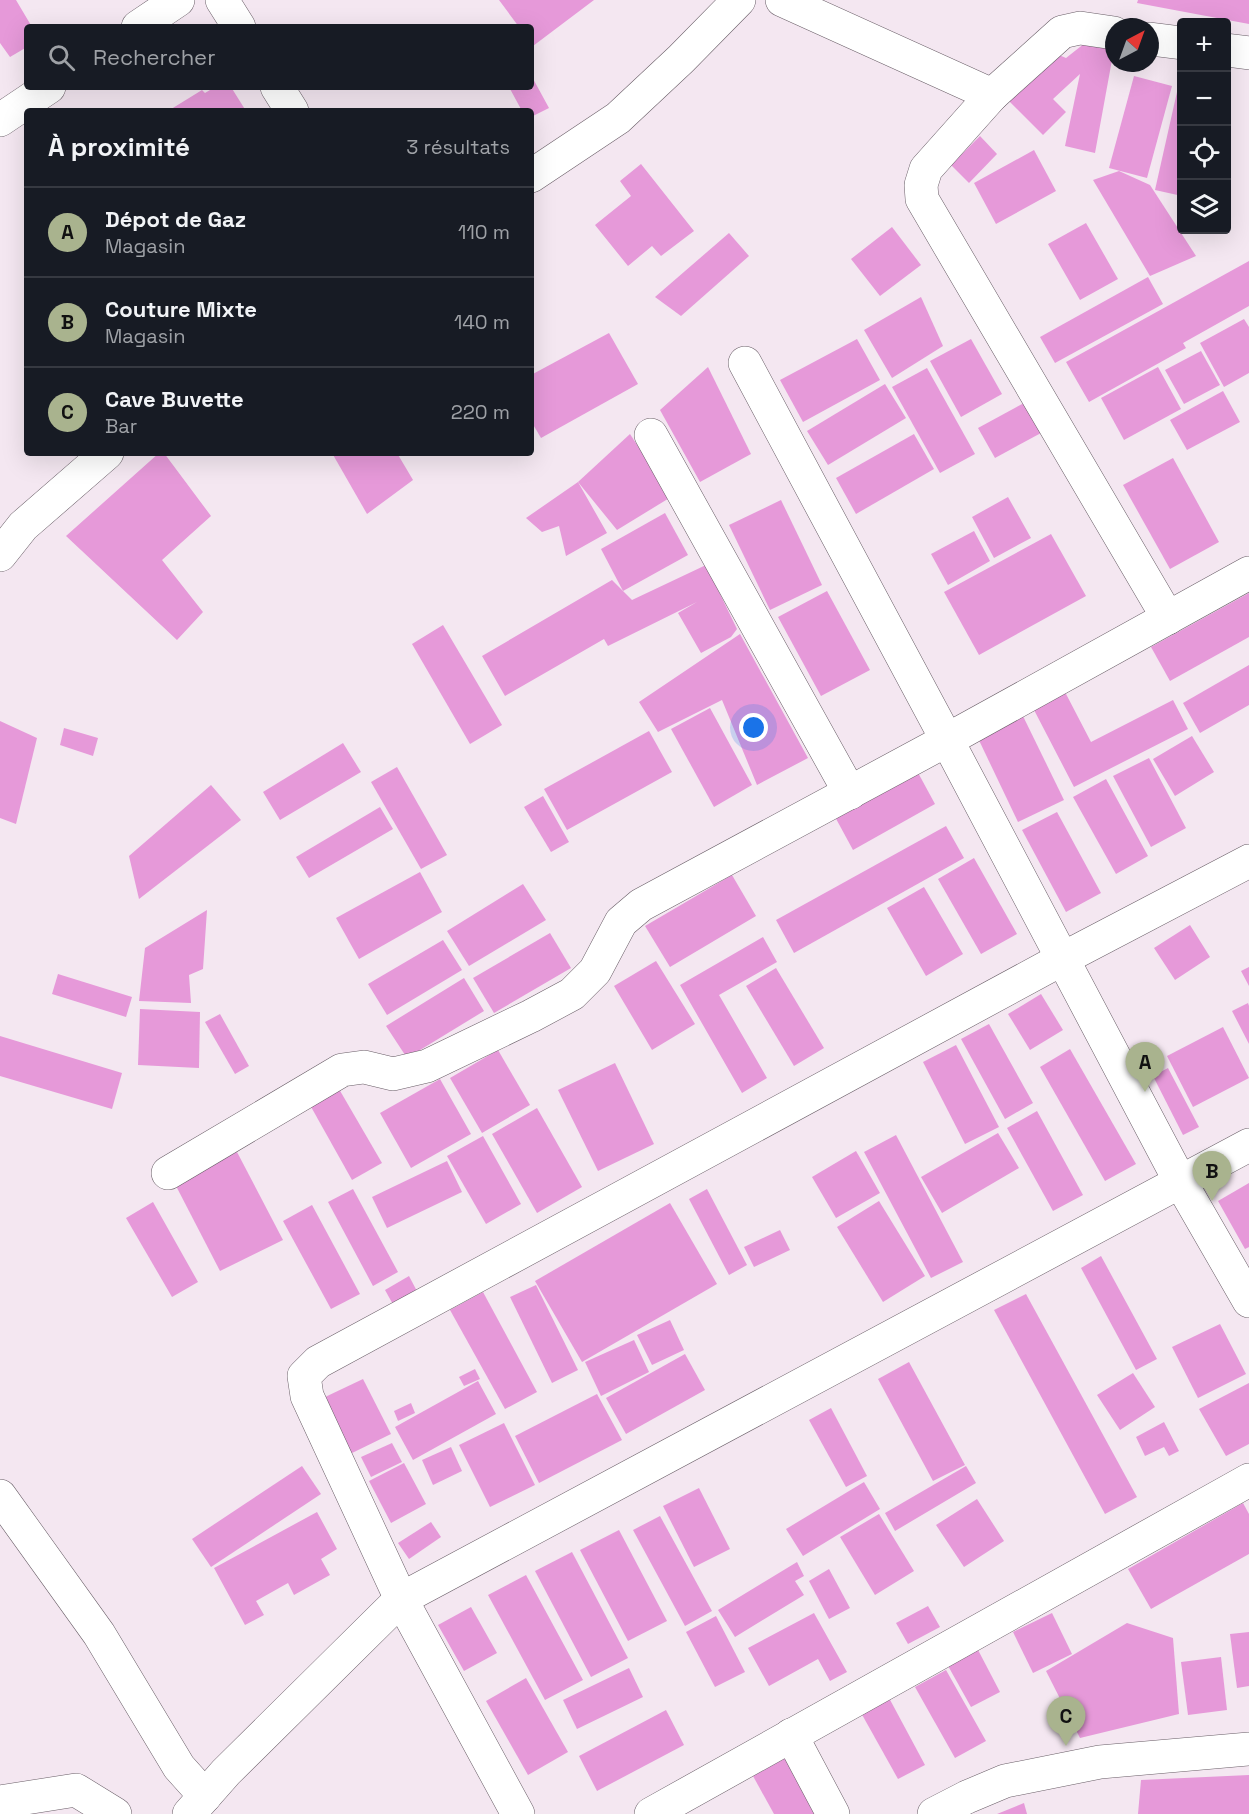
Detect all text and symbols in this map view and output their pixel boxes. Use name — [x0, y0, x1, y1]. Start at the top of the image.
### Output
north arrow — [1105, 18, 1159, 72]
map controls — [1177, 18, 1231, 234]
button: + — [1177, 18, 1231, 72]
search box — [24, 24, 534, 90]
icon: search — [45, 41, 78, 74]
text: Rechercher — [93, 43, 215, 71]
button: − — [1177, 72, 1231, 126]
button: locate — [1177, 126, 1231, 180]
text: À proximité — [48, 130, 190, 164]
text: 3 résultats — [406, 134, 510, 160]
button: layers — [1177, 180, 1231, 234]
text: Dépot de Gaz — [105, 205, 246, 233]
text: A — [61, 219, 74, 245]
text: 110 m — [458, 219, 510, 245]
text: Magasin — [105, 233, 186, 259]
text: Couture Mixte — [105, 295, 257, 323]
text: B — [61, 309, 74, 335]
text: 140 m — [454, 309, 510, 335]
text: Magasin — [105, 323, 186, 349]
text: Cave Buvette — [105, 385, 244, 413]
text: C — [61, 399, 74, 425]
text: 220 m — [451, 399, 510, 425]
text: Bar — [105, 413, 137, 439]
your location — [739, 713, 768, 742]
pin: A — [1126, 1042, 1164, 1092]
pin: B — [1192, 1152, 1232, 1201]
pin: C — [1046, 1696, 1086, 1746]

